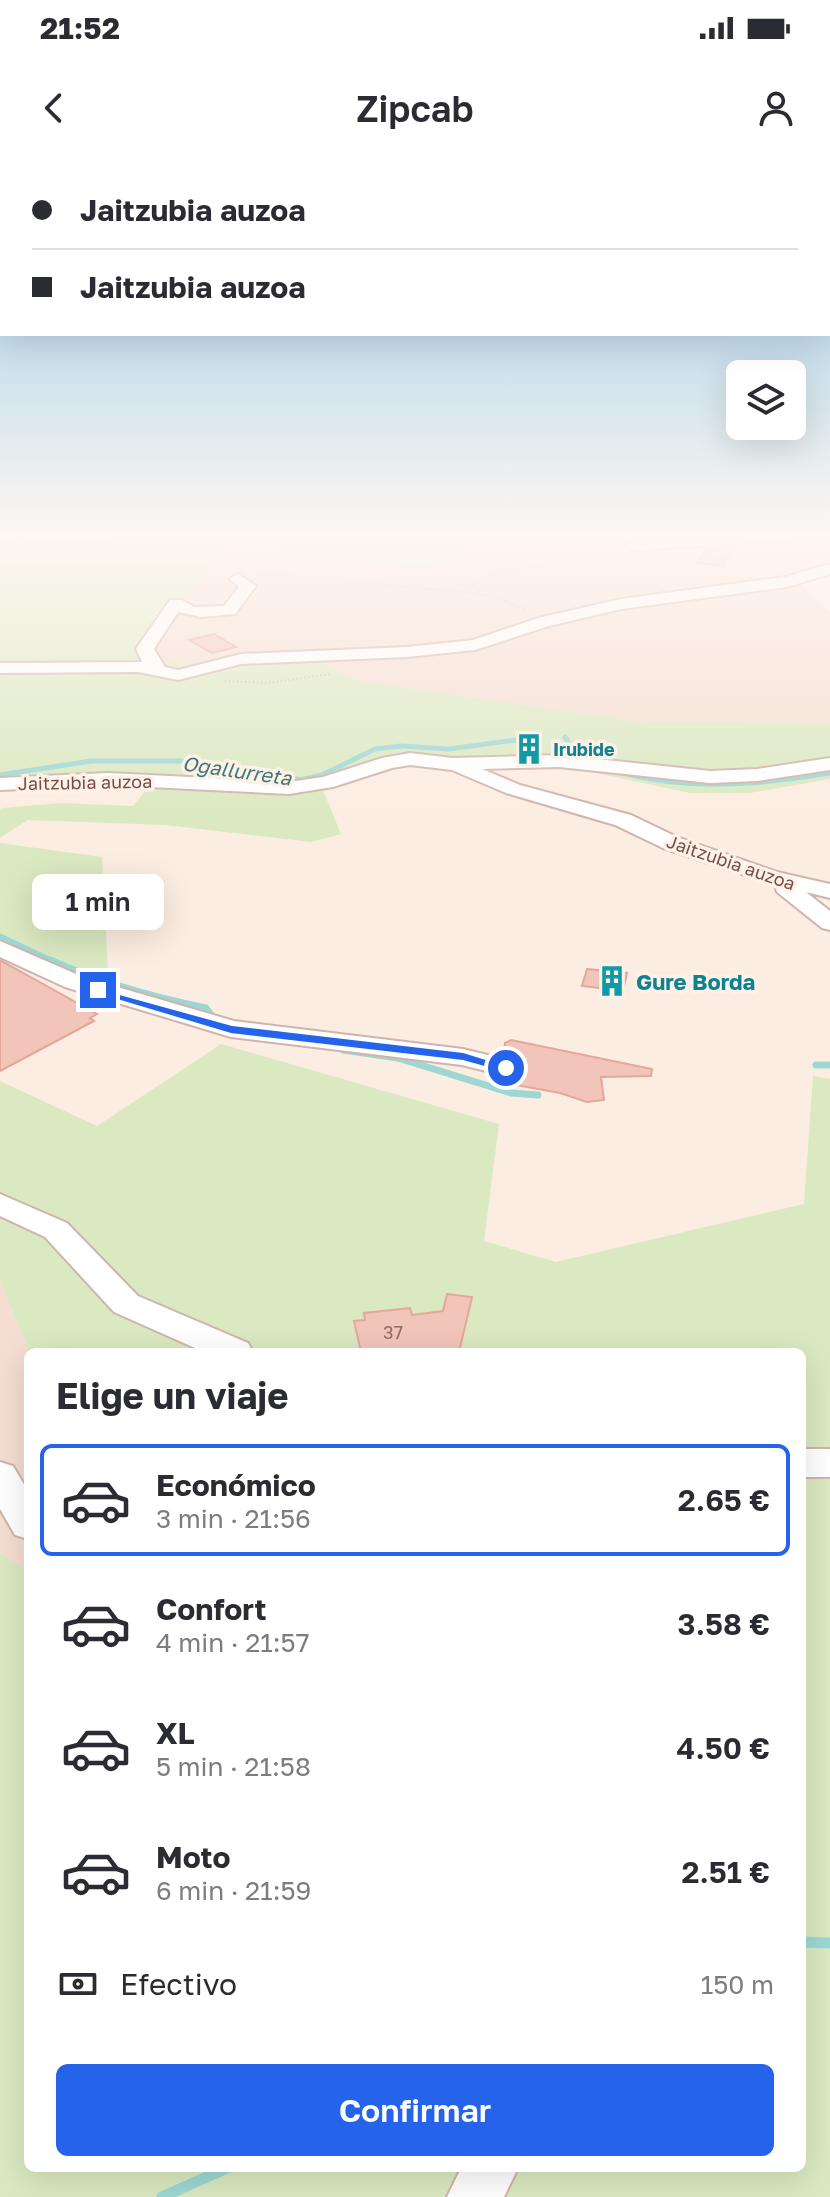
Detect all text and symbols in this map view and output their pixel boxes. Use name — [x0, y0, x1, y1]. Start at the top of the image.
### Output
text: 21:52 — [40, 10, 120, 46]
icon: back — [32, 86, 76, 130]
icon: person — [754, 86, 798, 130]
text: Zipcab — [356, 87, 474, 130]
text: Jaitzubia auzoa — [80, 192, 306, 228]
text: Jaitzubia auzoa — [80, 269, 306, 305]
map controls — [726, 360, 806, 440]
button: layers — [726, 360, 806, 440]
building icon: Irubide — [512, 732, 546, 766]
place label: Irubide — [553, 738, 615, 760]
water label: Ogallurreta — [181, 750, 294, 791]
street label: Jaitzubia auzoa — [18, 770, 152, 794]
street label: Jaitzubia auzoa — [664, 830, 798, 894]
callout: 1 min — [32, 874, 164, 930]
text: 1 min — [65, 886, 131, 917]
building icon: Gure Borda — [595, 964, 629, 998]
place label: Gure Borda — [636, 968, 755, 995]
route end — [80, 972, 116, 1008]
route start — [488, 1050, 524, 1086]
house number: 37 — [383, 1321, 403, 1343]
text: Elige un viaje — [56, 1374, 288, 1417]
icon: car — [60, 1464, 132, 1536]
text: Económico — [156, 1467, 316, 1503]
text: 2.65 € — [678, 1482, 770, 1518]
text: 3 min · 21:56 — [156, 1503, 311, 1534]
icon: car — [60, 1588, 132, 1660]
text: Confort — [156, 1591, 267, 1627]
text: 3.58 € — [678, 1606, 770, 1642]
text: 4 min · 21:57 — [156, 1627, 309, 1658]
icon: car — [60, 1712, 132, 1784]
text: XL — [156, 1715, 195, 1751]
text: 4.50 € — [677, 1730, 770, 1766]
text: 5 min · 21:58 — [156, 1751, 311, 1782]
icon: car — [60, 1836, 132, 1908]
text: Moto — [156, 1839, 231, 1875]
text: 2.51 € — [681, 1854, 770, 1890]
text: 6 min · 21:59 — [156, 1875, 311, 1906]
icon: cash — [56, 1962, 100, 2006]
text: Efectivo — [120, 1966, 237, 2002]
text: 150 m — [701, 1969, 774, 2000]
button: Confirmar — [56, 2064, 774, 2156]

